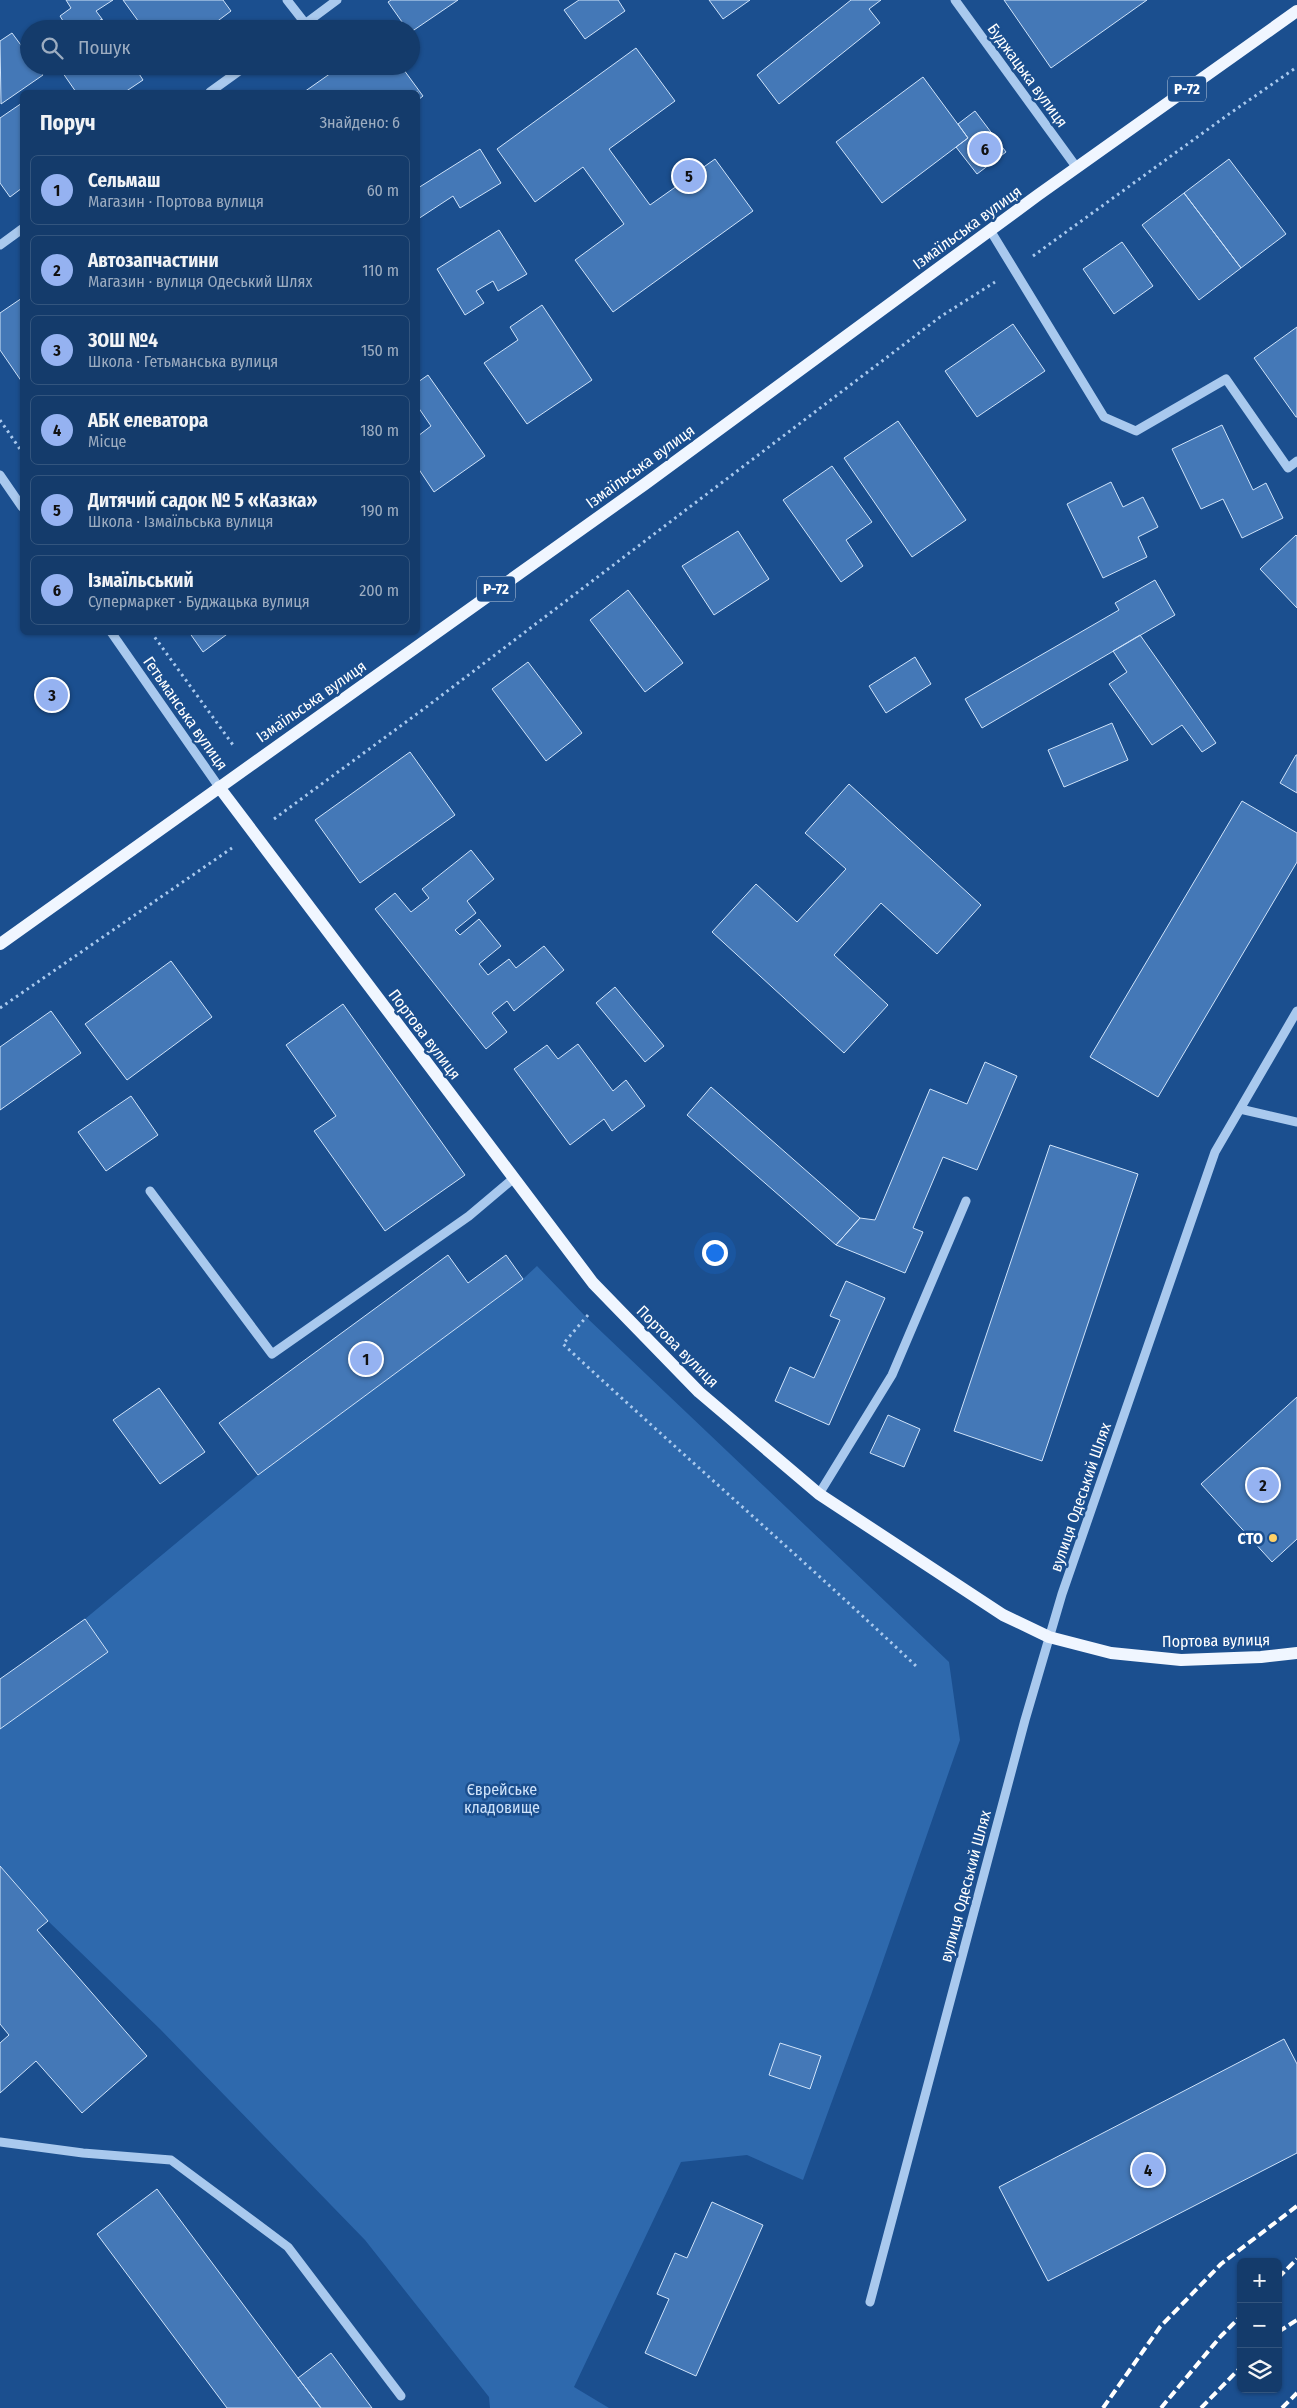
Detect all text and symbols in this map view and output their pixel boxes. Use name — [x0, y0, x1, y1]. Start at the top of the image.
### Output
search box — [20, 20, 420, 75]
street label: Буджацька вулиця — [983, 20, 1072, 131]
icon: search — [38, 34, 66, 62]
text: Пошук — [78, 36, 130, 59]
road number: Р-72 — [1168, 76, 1206, 102]
text: Поруч — [40, 110, 96, 136]
text: Знайдено: 6 — [319, 113, 400, 132]
pin: 6 — [969, 130, 1001, 168]
pin: 5 — [673, 157, 705, 195]
text: Сельмаш — [88, 169, 160, 192]
text: 1 — [54, 181, 60, 200]
text: 60 m — [367, 181, 399, 200]
street label: Ізмаїльська вулиця — [909, 182, 1025, 273]
text: Магазин · Портова вулиця — [88, 192, 264, 211]
text: Автозапчастини — [88, 249, 219, 272]
text: 2 — [53, 261, 61, 280]
text: 110 m — [362, 261, 399, 280]
text: Магазин · вулиця Одеський Шлях — [88, 272, 312, 291]
text: ЗОШ №4 — [88, 329, 158, 352]
text: 3 — [53, 341, 61, 360]
text: 150 m — [361, 341, 399, 360]
text: Школа · Гетьманська вулиця — [88, 352, 278, 371]
text: АБК елеватора — [88, 409, 208, 432]
text: 4 — [53, 421, 61, 440]
text: 180 m — [360, 421, 399, 440]
street label: Ізмаїльська вулиця — [582, 421, 698, 512]
text: Місце — [88, 432, 126, 451]
text: Дитячий садок № 5 «Казка» — [88, 489, 318, 512]
text: 5 — [53, 501, 61, 520]
text: 190 m — [361, 501, 399, 520]
text: Школа · Ізмаїльська вулиця — [88, 512, 273, 531]
text: Ізмаїльський — [88, 569, 194, 592]
road number: Р-72 — [477, 576, 515, 602]
text: 6 — [53, 581, 61, 600]
text: 200 m — [359, 581, 399, 600]
text: Супермаркет · Буджацька вулиця — [88, 592, 310, 611]
street label: Гетьманська вулиця — [139, 653, 232, 774]
street label: Ізмаїльська вулиця — [253, 656, 370, 746]
pin: 3 — [36, 676, 68, 714]
street label: Портова вулиця — [384, 985, 465, 1083]
your location — [702, 1240, 728, 1266]
street label: Портова вулиця — [633, 1301, 723, 1391]
pin: 1 — [350, 1340, 382, 1378]
street label: вулиця Одеський Шлях — [1046, 1420, 1115, 1574]
pin: 2 — [1247, 1466, 1279, 1504]
place label: СТО — [1237, 1529, 1263, 1548]
marker: СТО — [1267, 1532, 1279, 1544]
street label: Портова вулиця — [1162, 1630, 1270, 1651]
park label: Єврейське кладовище — [464, 1780, 540, 1817]
street label: вулиця Одеський Шлях — [936, 1808, 995, 1964]
pin: 4 — [1132, 2151, 1164, 2189]
map controls — [1237, 2258, 1282, 2393]
button: + — [1237, 2258, 1282, 2303]
button: − — [1237, 2303, 1282, 2348]
button: layers — [1237, 2348, 1282, 2393]

